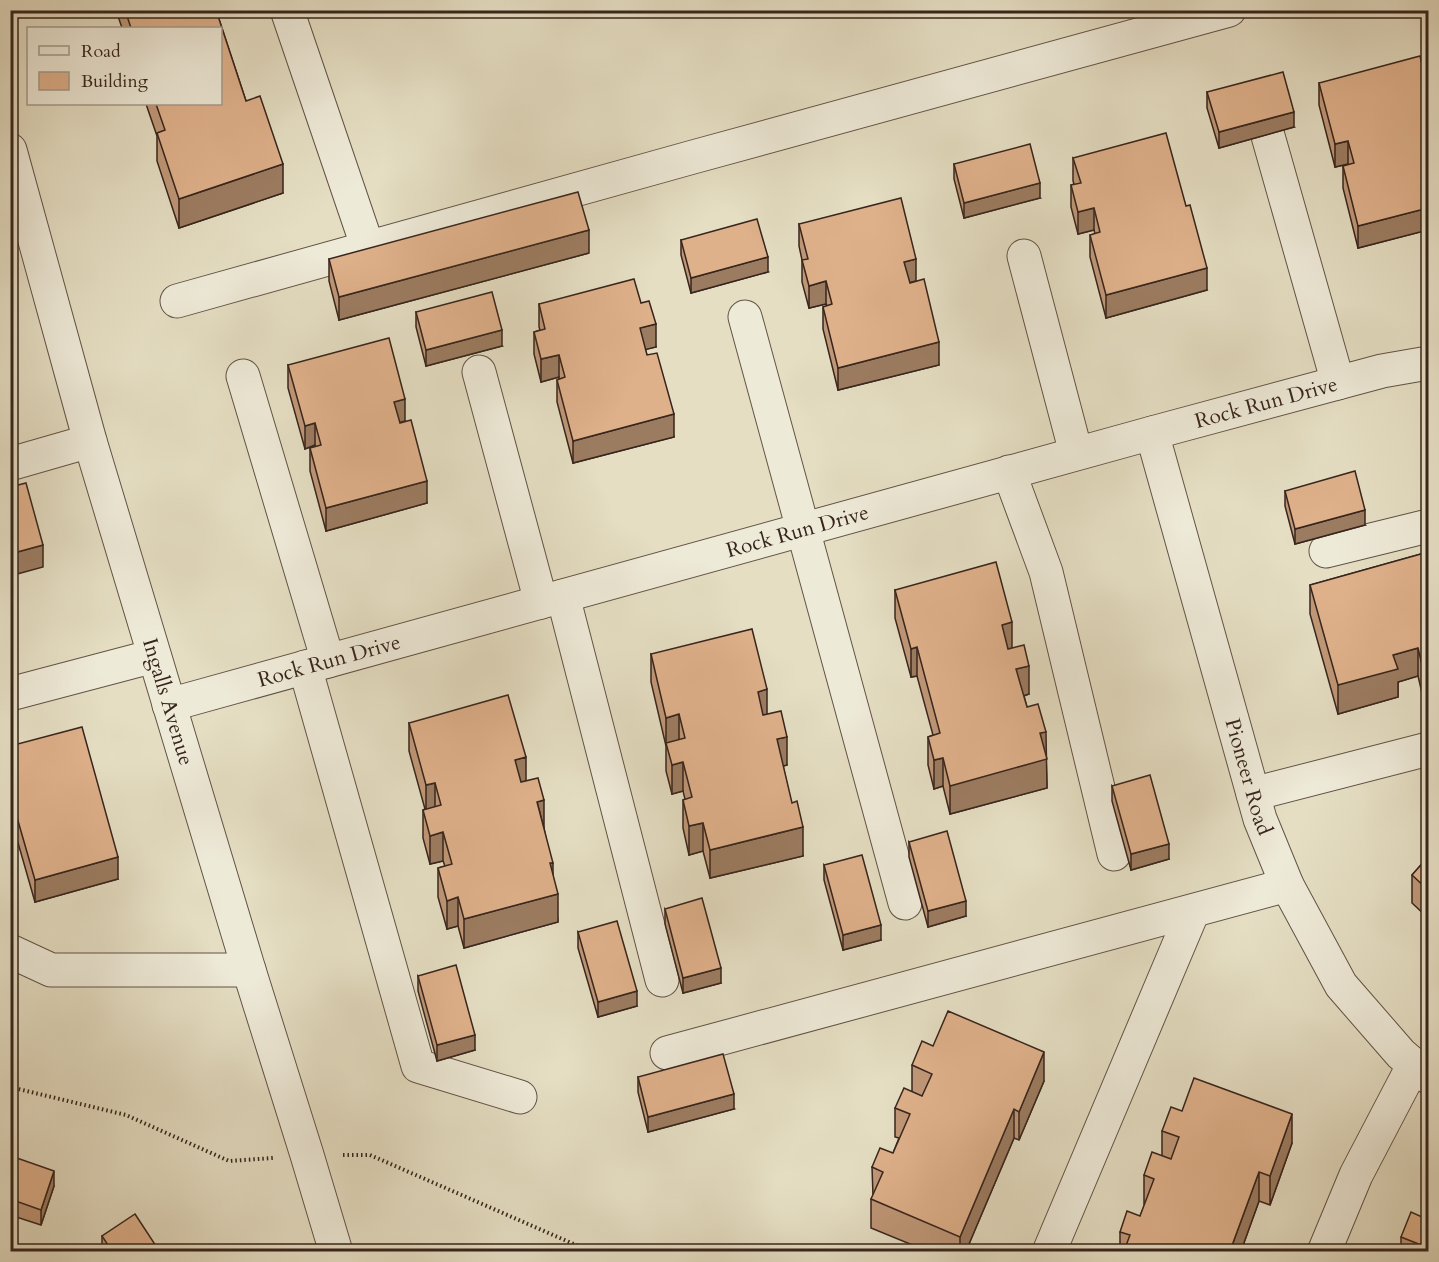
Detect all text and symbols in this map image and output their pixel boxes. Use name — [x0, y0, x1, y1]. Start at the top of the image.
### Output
legend — [27, 27, 222, 105]
text: Road — [81, 39, 121, 64]
text: Building — [81, 69, 149, 94]
street label: Rock Run Drive — [1191, 369, 1341, 435]
street label: Rock Run Drive — [723, 498, 872, 565]
street label: Rock Run Drive — [254, 627, 404, 694]
street label: Ingalls Avenue — [136, 635, 201, 769]
street label: Pioneer Road — [1218, 715, 1280, 840]

